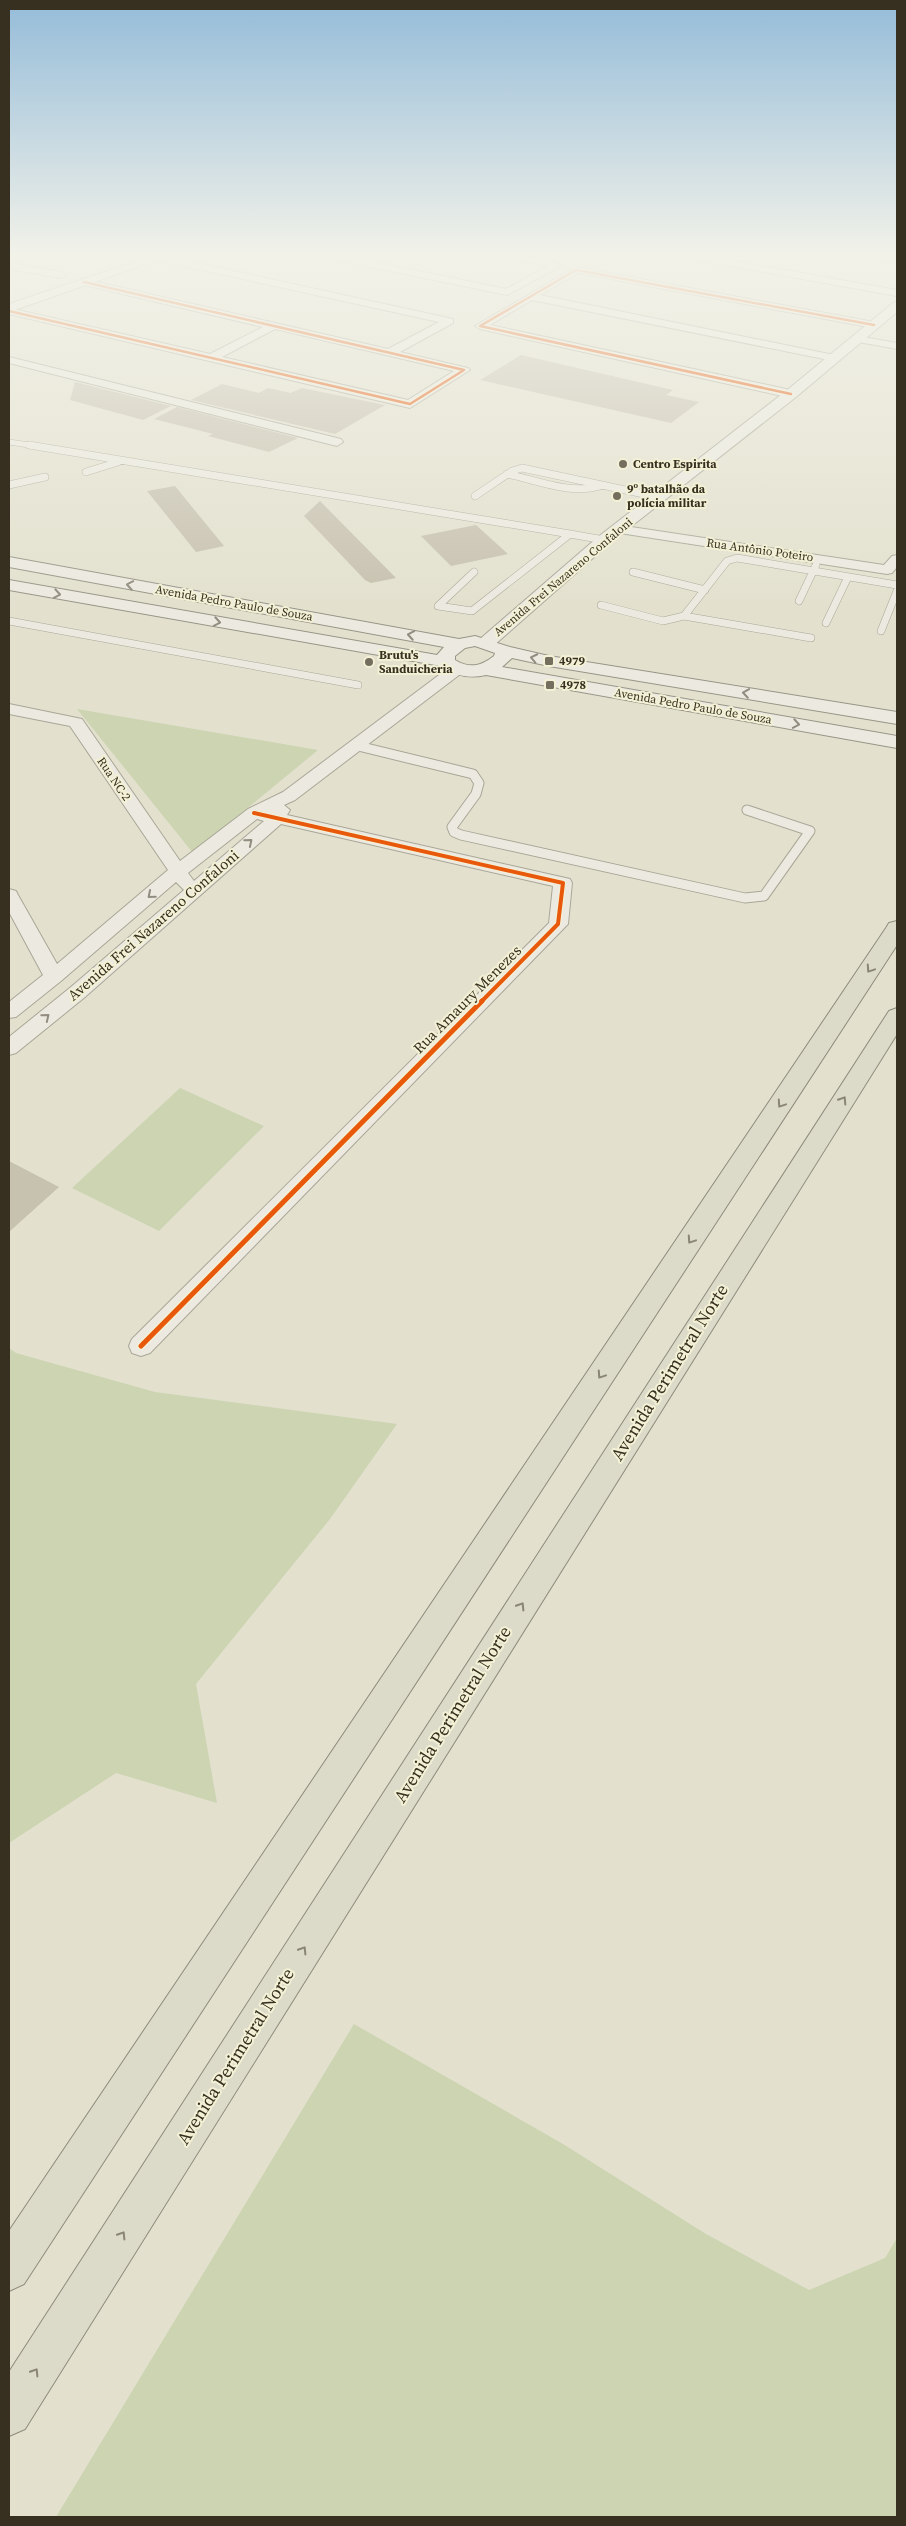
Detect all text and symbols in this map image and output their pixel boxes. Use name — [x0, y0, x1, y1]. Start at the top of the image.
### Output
place label: Centro Espirita — [633, 456, 717, 472]
marker: Centro Espirita — [617, 458, 629, 470]
place label: 9º batalhão da polícia militar — [627, 481, 707, 511]
marker: 9º batalhão da polícia militar — [611, 490, 623, 502]
street label: Avenida Frei Nazareno Confaloni — [490, 514, 636, 640]
street label: Rua Antônio Poteiro — [705, 535, 815, 565]
one-way arrow — [126, 580, 135, 590]
street label: Avenida Pedro Paulo de Souza — [154, 581, 315, 625]
one-way arrow — [52, 588, 61, 598]
one-way arrow — [212, 616, 221, 626]
one-way arrow — [406, 631, 415, 641]
place label: Brutu's Sanduicheria — [379, 647, 453, 677]
one-way arrow — [529, 653, 538, 663]
place label: 4979 — [559, 653, 586, 669]
marker: 4979 — [543, 655, 555, 667]
marker: Brutu's Sanduicheria — [363, 656, 375, 668]
place label: 4978 — [560, 677, 586, 693]
marker: 4978 — [544, 679, 556, 691]
street label: Avenida Pedro Paulo de Souza — [613, 684, 774, 728]
one-way arrow — [741, 689, 750, 699]
one-way arrow — [791, 718, 800, 728]
street label: Rua NC-2 — [94, 754, 134, 804]
one-way arrow — [243, 839, 252, 848]
street label: Avenida Frei Nazareno Confaloni — [63, 845, 243, 1005]
one-way arrow — [147, 889, 156, 898]
street label: Rua Amaury Menezes — [408, 940, 526, 1058]
one-way arrow — [867, 963, 876, 973]
one-way arrow — [41, 1014, 50, 1023]
one-way arrow — [837, 1096, 846, 1106]
one-way arrow — [777, 1099, 787, 1108]
one-way arrow — [688, 1234, 697, 1243]
street label: Avenida Perimetral Norte — [604, 1279, 734, 1465]
one-way arrow — [598, 1370, 607, 1379]
one-way arrow — [515, 1602, 524, 1612]
street label: Avenida Perimetral Norte — [387, 1621, 517, 1807]
one-way arrow — [296, 1946, 306, 1955]
street label: Avenida Perimetral Norte — [170, 1963, 300, 2149]
one-way arrow — [116, 2231, 125, 2241]
one-way arrow — [29, 2369, 38, 2378]

